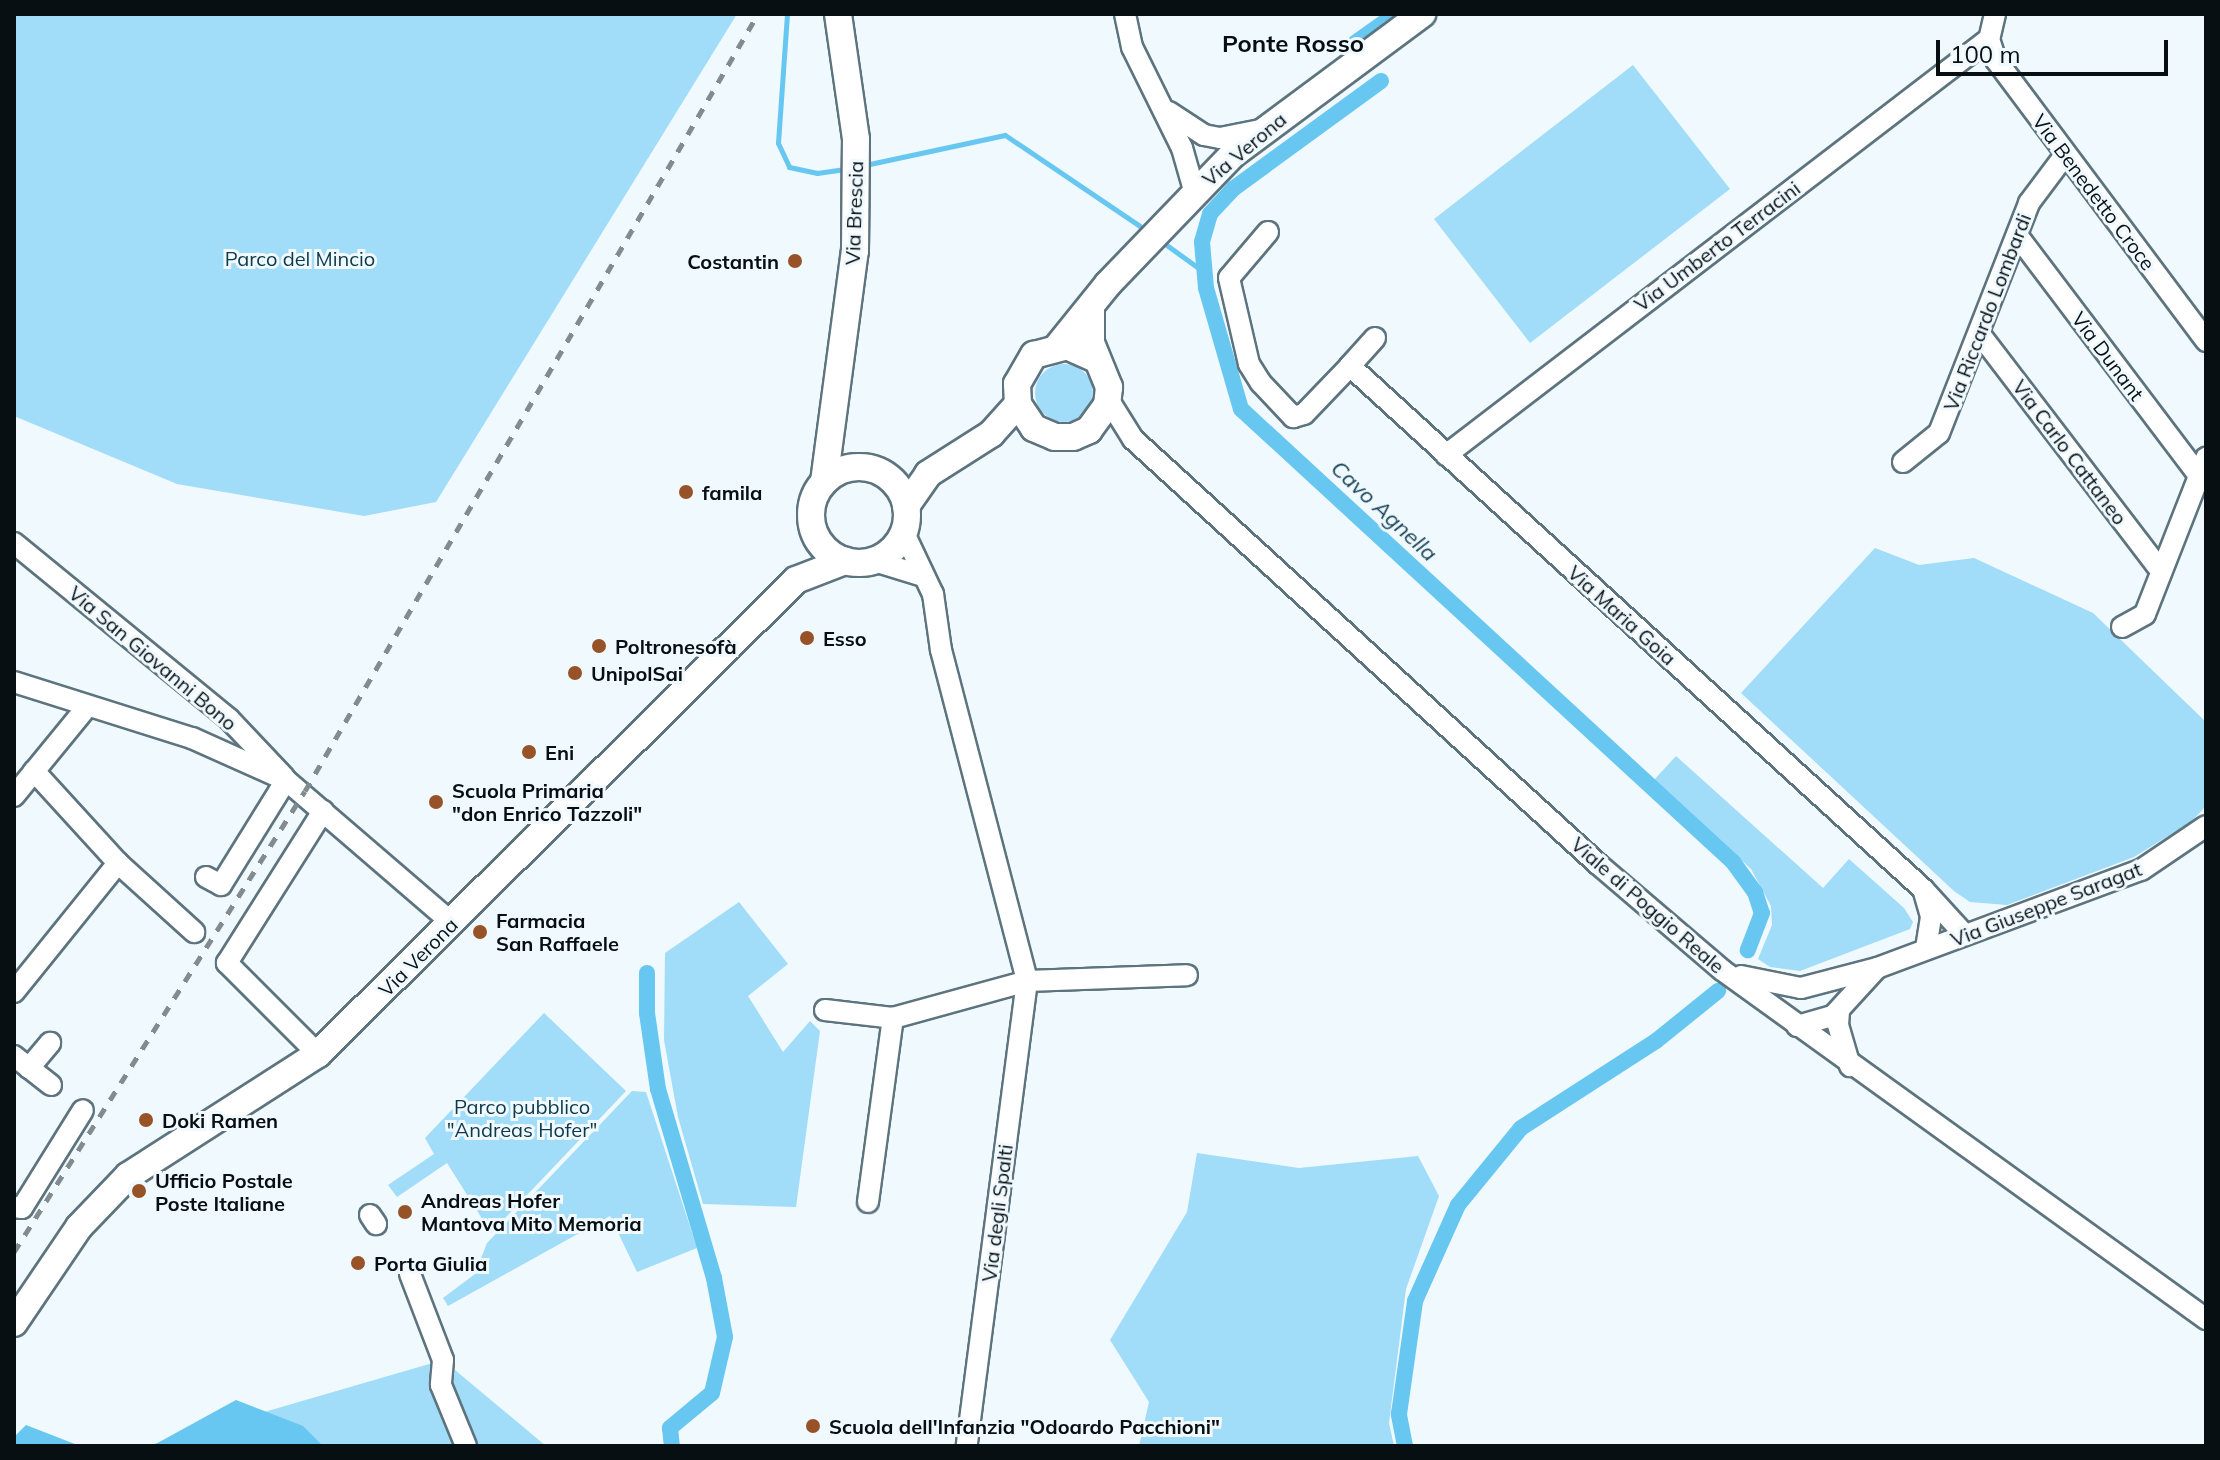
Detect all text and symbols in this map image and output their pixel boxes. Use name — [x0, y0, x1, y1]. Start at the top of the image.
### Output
scale bar — [1940, 24, 2172, 74]
district label: Ponte Rosso — [1222, 30, 1364, 58]
text: 100 m — [1950, 39, 2021, 69]
street label: Via Verona — [1197, 107, 1291, 191]
street label: Via Benedetto Croce — [2028, 109, 2160, 275]
street label: Via Brescia — [840, 161, 868, 265]
street label: Via Umberto Terracini — [1629, 176, 1805, 316]
street label: Via Riccardo Lombardi — [1938, 210, 2036, 414]
park label: Parco del Mincio — [225, 246, 375, 270]
place label: Costantin — [687, 249, 779, 273]
marker: Costantin — [786, 252, 804, 270]
street label: Via Dunant — [2067, 307, 2149, 405]
street label: Via Carlo Cattaneo — [2008, 375, 2132, 529]
water label: Cavo Agnella — [1325, 455, 1443, 567]
place label: famila — [702, 480, 762, 504]
marker: famila — [677, 483, 695, 501]
street label: Via Maria Goia — [1563, 560, 1681, 670]
street label: Via San Giovanni Bono — [64, 581, 242, 735]
place label: Esso — [823, 626, 867, 650]
marker: Esso — [798, 629, 816, 647]
place label: Poltronesofà — [615, 634, 737, 658]
marker: Poltronesofà — [590, 637, 608, 655]
place label: UnipolSai — [591, 661, 683, 685]
marker: UnipolSai — [566, 664, 584, 682]
place label: Eni — [545, 740, 574, 764]
marker: Eni — [520, 743, 538, 761]
place label: Scuola Primaria "don Enrico Tazzoli" — [452, 778, 642, 825]
marker: Scuola Primaria "don Enrico Tazzoli" — [427, 793, 445, 811]
street label: Viale di Poggio Reale — [1566, 832, 1730, 978]
street label: Via Giuseppe Saragat — [1947, 857, 2145, 951]
place label: Farmacia San Raffaele — [496, 908, 619, 955]
street label: Via Verona — [373, 912, 463, 1002]
marker: Farmacia San Raffaele — [471, 923, 489, 941]
park label: Parco pubblico "Andreas Hofer" — [447, 1095, 597, 1142]
place label: Doki Ramen — [162, 1108, 278, 1132]
marker: Doki Ramen — [137, 1111, 155, 1129]
street label: Via degli Spalti — [977, 1143, 1017, 1283]
place label: Ufficio Postale Poste Italiane — [155, 1168, 293, 1215]
marker: Ufficio Postale Poste Italiane — [130, 1182, 148, 1200]
place label: Andreas Hofer Mantova Mito Memoria — [421, 1188, 642, 1235]
marker: Andreas Hofer Mantova Mito Memoria — [396, 1203, 414, 1221]
place label: Porta Giulia — [374, 1251, 487, 1275]
marker: Porta Giulia — [349, 1254, 367, 1272]
place label: Scuola dell'Infanzia "Odoardo Pacchioni" — [829, 1414, 1220, 1438]
marker: Scuola dell'Infanzia "Odoardo Pacchioni" — [804, 1417, 822, 1435]

